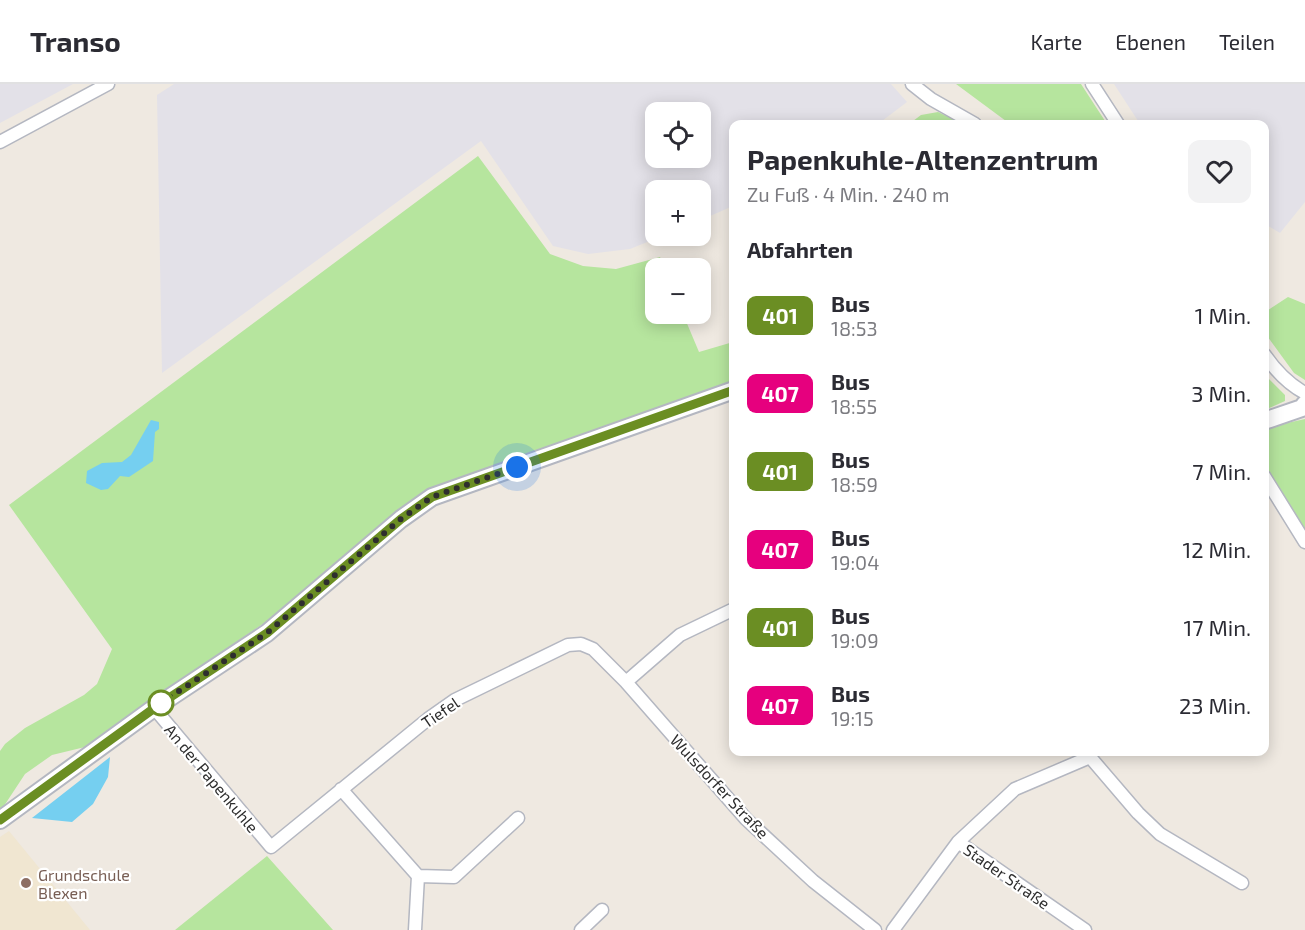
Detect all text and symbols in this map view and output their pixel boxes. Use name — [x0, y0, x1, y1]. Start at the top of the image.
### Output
text: Transo — [30, 24, 121, 58]
text: Karte — [1031, 29, 1082, 54]
text: Ebenen — [1115, 29, 1186, 54]
text: Teilen — [1219, 29, 1275, 54]
map controls — [645, 102, 711, 324]
button: locate — [645, 102, 711, 168]
button: heart — [1188, 140, 1251, 203]
text: Papenkuhle-Altenzentrum — [747, 142, 1098, 176]
button: + — [645, 180, 711, 246]
text: Zu Fuß · 4 Min. · 240 m — [747, 182, 950, 206]
text: Abfahrten — [747, 236, 853, 262]
button: − — [645, 258, 711, 324]
text: Bus — [831, 290, 870, 316]
text: 1 Min. — [1195, 302, 1251, 328]
text: 401 — [762, 303, 798, 328]
text: 18:53 — [831, 316, 878, 340]
text: Bus — [831, 368, 870, 394]
text: 3 Min. — [1191, 380, 1251, 406]
text: 407 — [761, 381, 799, 406]
text: 18:55 — [831, 394, 877, 418]
text: Bus — [831, 446, 870, 472]
your location — [502, 452, 532, 482]
text: 7 Min. — [1192, 458, 1251, 484]
text: 401 — [762, 459, 798, 484]
text: 18:59 — [831, 472, 878, 496]
text: Bus — [831, 524, 870, 550]
text: 12 Min. — [1182, 536, 1251, 562]
text: 407 — [761, 537, 799, 562]
text: 19:04 — [831, 550, 879, 574]
text: Bus — [831, 602, 870, 628]
text: 17 Min. — [1184, 614, 1251, 640]
text: 401 — [762, 615, 798, 640]
text: 19:09 — [831, 628, 879, 652]
text: Bus — [831, 680, 870, 706]
unlabelled marker — [148, 690, 174, 716]
street label: Tiefel — [418, 692, 463, 731]
text: 23 Min. — [1179, 692, 1251, 718]
text: 407 — [761, 693, 799, 718]
text: 19:15 — [831, 706, 874, 730]
street label: An der Papenkuhle — [161, 720, 263, 836]
street label: Wulsdorfer Straße — [667, 730, 773, 842]
street label: Stader Straße — [960, 839, 1054, 913]
place label: Grundschule Blexen — [38, 865, 130, 902]
marker: Grundschule Blexen — [19, 876, 33, 890]

